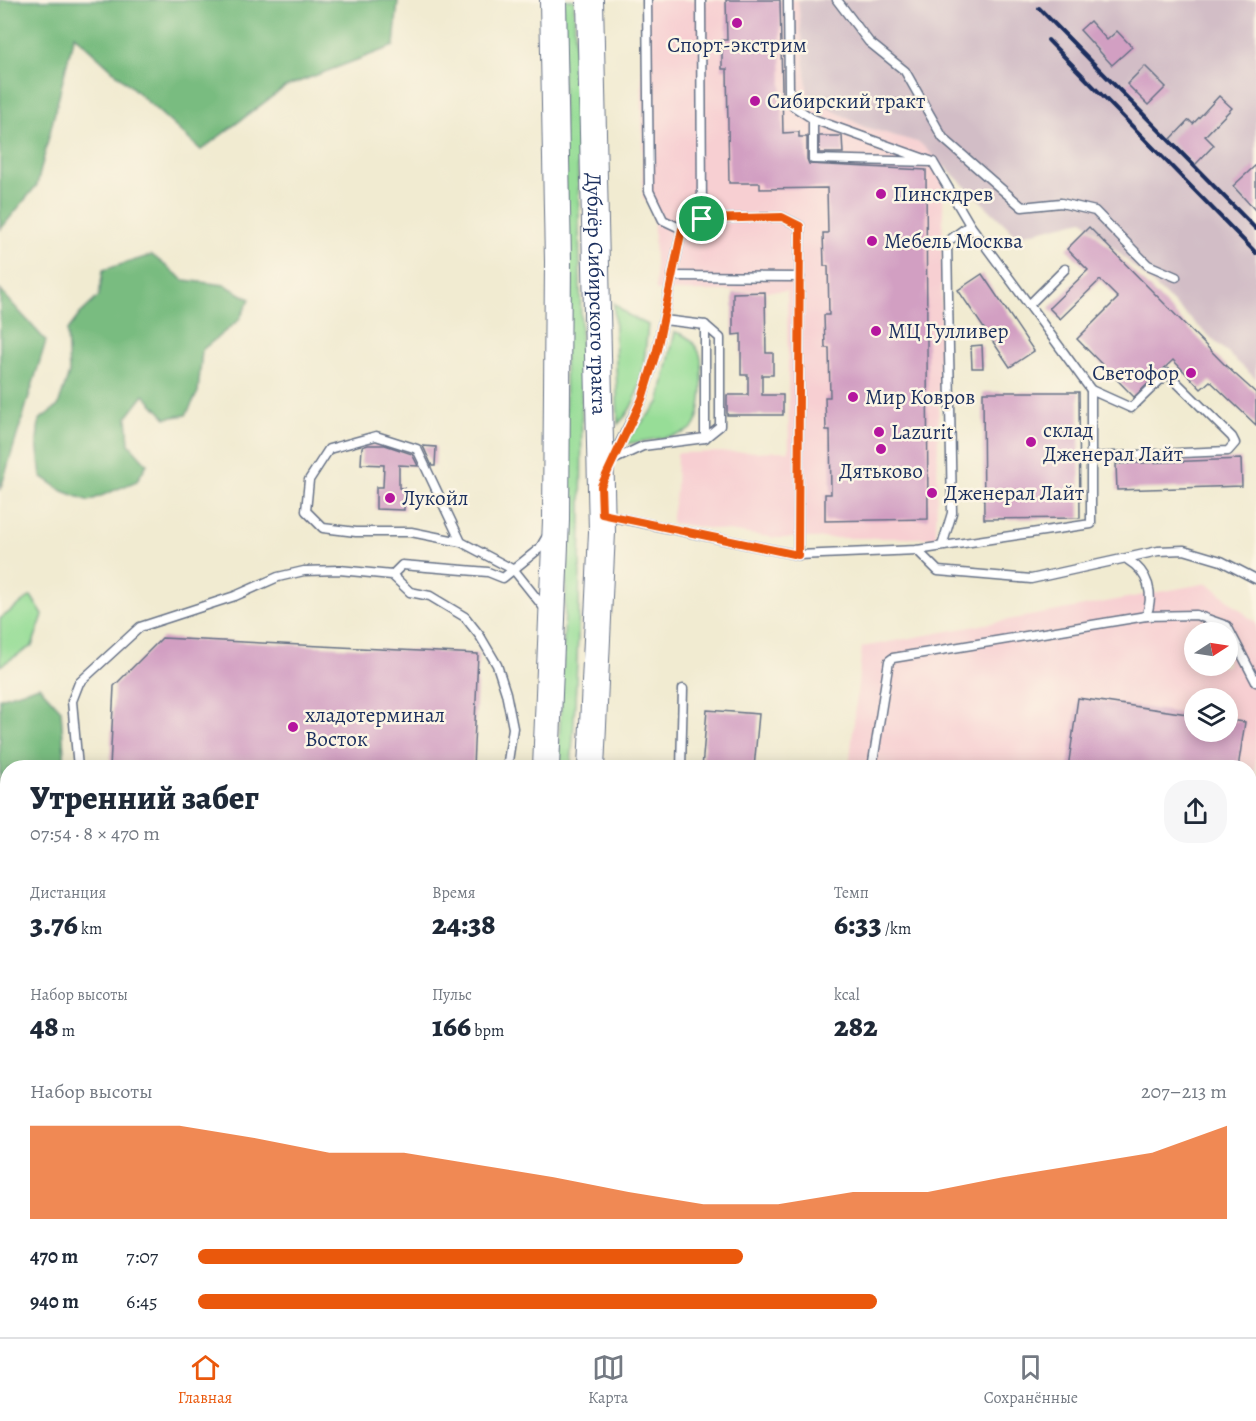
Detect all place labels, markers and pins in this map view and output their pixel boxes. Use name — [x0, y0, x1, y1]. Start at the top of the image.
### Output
marker: Спорт-экстрим — [730, 16, 744, 30]
place label: Спорт-экстрим — [667, 31, 807, 59]
place label: Сибирский тракт — [767, 87, 925, 115]
marker: Сибирский тракт — [748, 94, 762, 108]
place label: Пинскдрев — [893, 180, 993, 208]
marker: Пинскдрев — [874, 187, 888, 201]
pin — [676, 193, 727, 244]
place label: Мебель Москва — [884, 227, 1023, 255]
marker: Мебель Москва — [865, 234, 879, 248]
place label: МЦ Гулливер — [888, 317, 1009, 345]
marker: МЦ Гулливер — [869, 324, 883, 338]
place label: Светофор — [1092, 359, 1179, 387]
marker: Светофор — [1184, 366, 1198, 380]
place label: Мир Ковров — [865, 383, 975, 411]
marker: Мир Ковров — [846, 390, 860, 404]
place label: склад Дженерал Лайт — [1043, 416, 1183, 468]
place label: Lazurit — [891, 418, 953, 446]
marker: Lazurit — [872, 425, 886, 439]
marker: склад Дженерал Лайт — [1024, 435, 1038, 449]
marker: Дятьково — [874, 442, 888, 456]
place label: Дятьково — [839, 457, 923, 485]
place label: Дженерал Лайт — [944, 479, 1084, 507]
place label: Лукойл — [402, 484, 468, 512]
marker: Дженерал Лайт — [925, 486, 939, 500]
marker: Лукойл — [383, 491, 397, 505]
place label: хладотерминал Восток — [305, 701, 445, 753]
marker: хладотерминал Восток — [286, 720, 300, 734]

